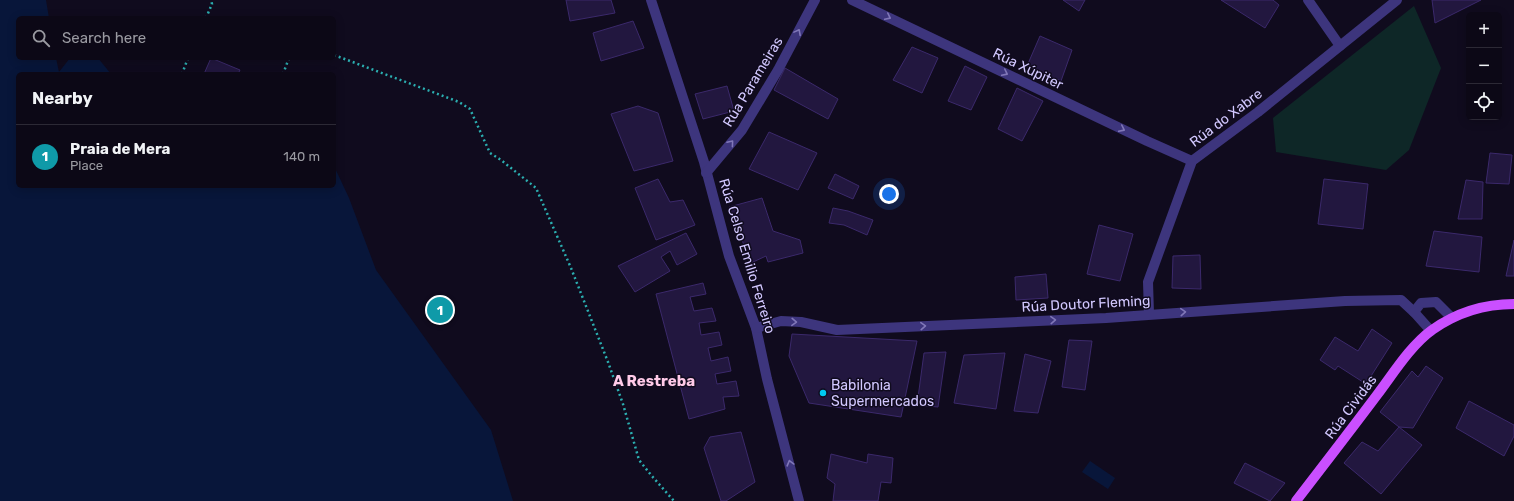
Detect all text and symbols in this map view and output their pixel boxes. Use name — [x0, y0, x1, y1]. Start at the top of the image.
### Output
one-way arrow — [883, 12, 891, 20]
map controls — [1466, 12, 1502, 120]
button: + — [1466, 12, 1502, 48]
search box — [16, 16, 336, 60]
icon: search — [30, 27, 52, 49]
text: Search here — [62, 29, 146, 47]
one-way arrow — [793, 29, 801, 36]
street label: Rúa Parameiras — [719, 34, 787, 130]
street label: Rúa Xúpiter — [990, 45, 1067, 94]
button: − — [1466, 48, 1502, 84]
one-way arrow — [1001, 68, 1008, 76]
button: locate — [1466, 84, 1502, 120]
street label: Rúa do Xabre — [1186, 85, 1266, 151]
text: Nearby — [32, 88, 93, 108]
one-way arrow — [1118, 124, 1125, 132]
text: Praia de Mera — [70, 140, 170, 158]
one-way arrow — [727, 141, 734, 148]
text: 1 — [42, 149, 48, 164]
text: 140 m — [283, 149, 320, 164]
text: Place — [70, 158, 103, 173]
street label: Rúa Celso Emilio Ferreiro — [715, 176, 779, 336]
your location — [879, 184, 899, 204]
street label: Rúa Doutor Fleming — [1021, 292, 1151, 316]
pin: 1 — [427, 295, 453, 325]
one-way arrow — [1180, 307, 1186, 316]
one-way arrow — [1050, 316, 1056, 325]
one-way arrow — [791, 318, 797, 326]
one-way arrow — [920, 322, 926, 331]
district label: A Restreba — [613, 372, 695, 390]
street label: Rúa Cividás — [1321, 372, 1381, 442]
place label: Babilonia Supermercados — [831, 377, 934, 410]
marker: Babilonia Supermercados — [818, 388, 828, 398]
one-way arrow — [786, 460, 794, 466]

